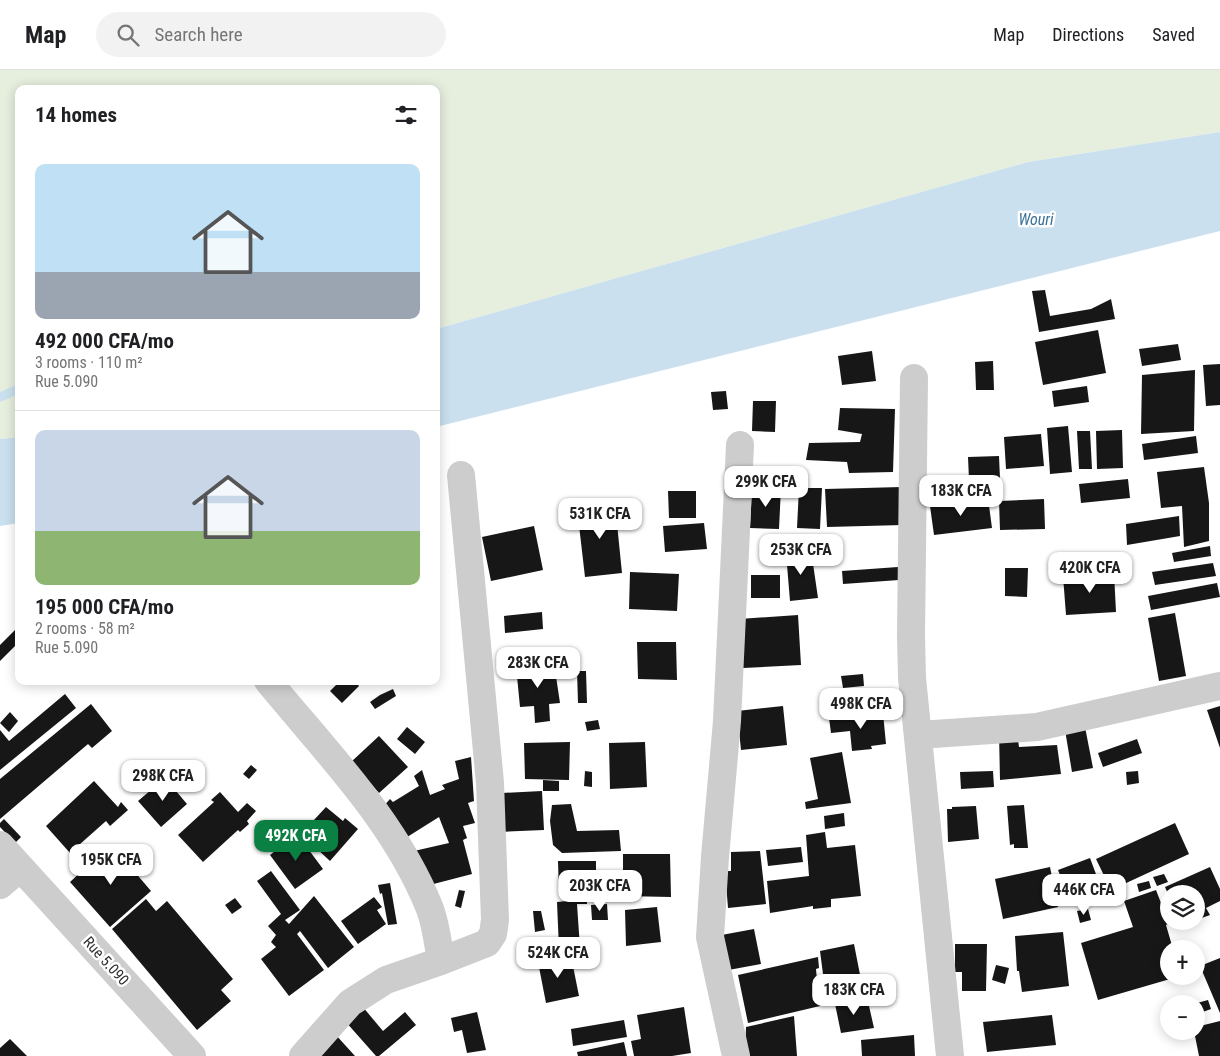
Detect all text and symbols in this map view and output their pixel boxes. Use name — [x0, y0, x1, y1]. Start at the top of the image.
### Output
search box — [96, 12, 446, 57]
text: Map — [25, 21, 66, 49]
icon: search — [114, 21, 142, 49]
text: Search here — [154, 23, 243, 46]
text: Map — [993, 24, 1024, 45]
text: Directions — [1052, 24, 1124, 45]
text: Saved — [1152, 24, 1195, 45]
icon: filters — [392, 101, 420, 129]
text: 14 homes — [35, 103, 117, 127]
icon: home — [183, 197, 273, 287]
water label: Wouri — [1018, 210, 1054, 229]
text: 492 000 CFA/mo — [35, 329, 174, 353]
text: 3 rooms · 110 m² — [35, 353, 143, 372]
text: Rue 5.090 — [35, 372, 98, 391]
icon: home — [183, 462, 273, 552]
pin: 299K CFA — [714, 466, 818, 508]
text: 299K CFA — [735, 472, 797, 491]
pin: 183K CFA — [909, 474, 1013, 517]
text: 183K CFA — [930, 481, 992, 500]
pin: 531K CFA — [548, 498, 652, 540]
text: 531K CFA — [569, 504, 631, 523]
pin: 253K CFA — [749, 534, 853, 576]
text: 253K CFA — [770, 540, 832, 559]
pin: 420K CFA — [1038, 552, 1142, 594]
text: 420K CFA — [1059, 558, 1121, 577]
text: 195 000 CFA/mo — [35, 595, 174, 619]
text: 2 rooms · 58 m² — [35, 619, 135, 638]
text: Rue 5.090 — [35, 638, 98, 657]
pin: 283K CFA — [486, 646, 590, 689]
text: 283K CFA — [507, 653, 569, 672]
pin: 498K CFA — [809, 688, 913, 730]
text: 498K CFA — [830, 694, 892, 713]
pin: 298K CFA — [111, 760, 215, 802]
text: 298K CFA — [132, 766, 194, 785]
pin: 492K CFA — [244, 820, 348, 862]
text: 492K CFA — [265, 826, 327, 845]
pin: 195K CFA — [59, 844, 163, 886]
text: 195K CFA — [80, 850, 142, 869]
pin: 203K CFA — [548, 870, 652, 912]
pin: 446K CFA — [1032, 874, 1136, 916]
text: 203K CFA — [569, 876, 631, 895]
text: 446K CFA — [1053, 880, 1115, 899]
map controls — [1160, 885, 1205, 1040]
button: layers — [1160, 885, 1205, 930]
street label: Rue 5.090 — [79, 933, 133, 989]
pin: 524K CFA — [506, 936, 610, 979]
button: + — [1160, 940, 1205, 985]
text: 524K CFA — [527, 943, 589, 962]
pin: 183K CFA — [802, 974, 906, 1016]
text: 183K CFA — [823, 980, 885, 999]
button: − — [1160, 995, 1205, 1040]

